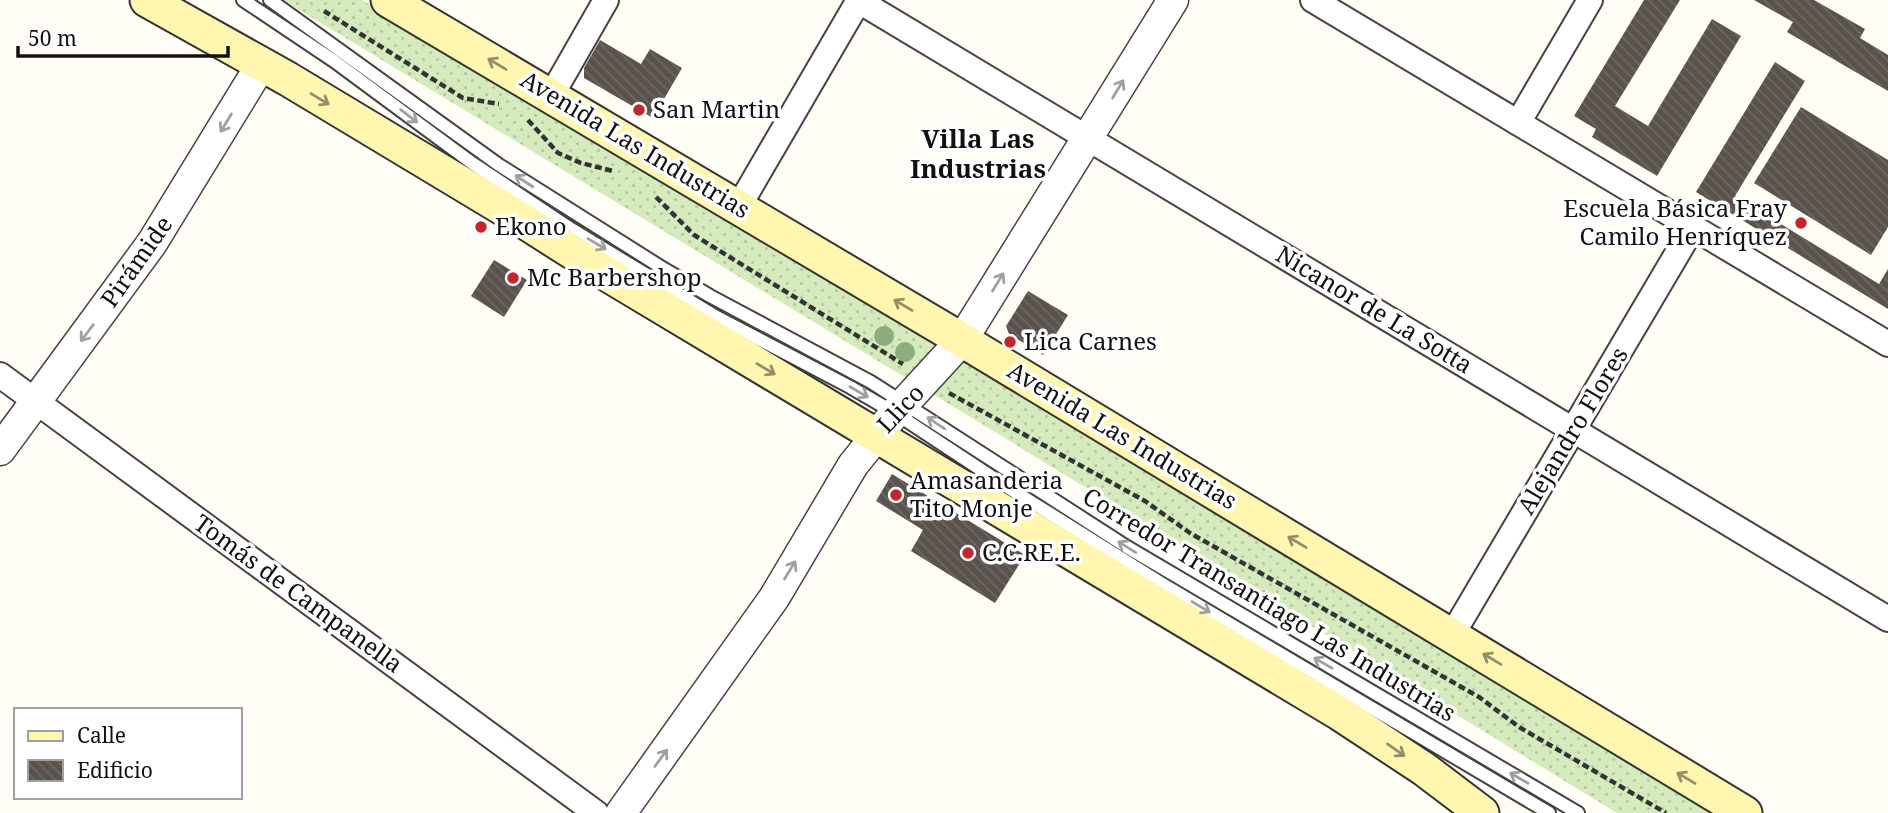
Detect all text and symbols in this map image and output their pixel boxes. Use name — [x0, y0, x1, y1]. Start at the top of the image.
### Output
scale bar — [18, 14, 228, 58]
text: 50 m — [28, 24, 77, 52]
one-way arrow — [487, 56, 507, 70]
street label: Avenida Las Industrias — [515, 62, 757, 225]
one-way arrow — [1112, 79, 1126, 99]
one-way arrow — [310, 92, 330, 106]
place label: San Martin — [653, 92, 780, 125]
marker: San Martin — [631, 102, 647, 118]
one-way arrow — [399, 109, 417, 124]
one-way arrow — [218, 113, 232, 133]
district label: Villa Las Industrias — [910, 120, 1046, 186]
one-way arrow — [514, 174, 534, 188]
place label: Escuela Básica Fray Camilo Henríquez — [1563, 191, 1787, 252]
street label: Pirámide — [92, 209, 179, 313]
place label: Ekono — [495, 209, 567, 242]
marker: Escuela Básica Fray Camilo Henríquez — [1793, 215, 1809, 231]
marker: Ekono — [473, 219, 489, 235]
street label: Nicanor de La Sotta — [1270, 237, 1479, 381]
one-way arrow — [586, 238, 606, 252]
place label: Mc Barbershop — [527, 260, 702, 293]
marker: Mc Barbershop — [505, 270, 521, 286]
one-way arrow — [991, 273, 1006, 292]
one-way arrow — [894, 298, 914, 312]
one-way arrow — [79, 323, 94, 342]
place label: Lica Carnes — [1024, 324, 1157, 357]
marker: Lica Carnes — [1002, 334, 1018, 350]
street label: Alejandro Flores — [1509, 340, 1635, 520]
street label: Avenida Las Industrias — [1002, 353, 1244, 516]
one-way arrow — [755, 363, 775, 377]
street label: Llico — [869, 376, 931, 440]
one-way arrow — [849, 385, 869, 399]
one-way arrow — [927, 416, 946, 431]
place label: Amasanderia Tito Monje — [910, 463, 1063, 524]
street label: Corredor Transantiago Las Industrias — [1077, 479, 1462, 728]
marker: Amasanderia Tito Monje — [888, 487, 904, 503]
street label: Tomás de Campanella — [188, 506, 410, 680]
one-way arrow — [1288, 534, 1308, 548]
place label: C.C.RE.E. — [982, 535, 1081, 568]
one-way arrow — [1118, 539, 1138, 553]
marker: C.C.RE.E. — [960, 545, 976, 561]
one-way arrow — [784, 561, 798, 581]
one-way arrow — [1191, 600, 1211, 614]
one-way arrow — [1482, 652, 1502, 666]
one-way arrow — [1313, 656, 1333, 670]
legend — [14, 708, 242, 799]
text: Calle — [77, 721, 126, 749]
one-way arrow — [1386, 743, 1405, 757]
one-way arrow — [654, 749, 668, 768]
text: Edificio — [77, 756, 153, 784]
one-way arrow — [1677, 770, 1697, 784]
one-way arrow — [1509, 771, 1529, 785]

